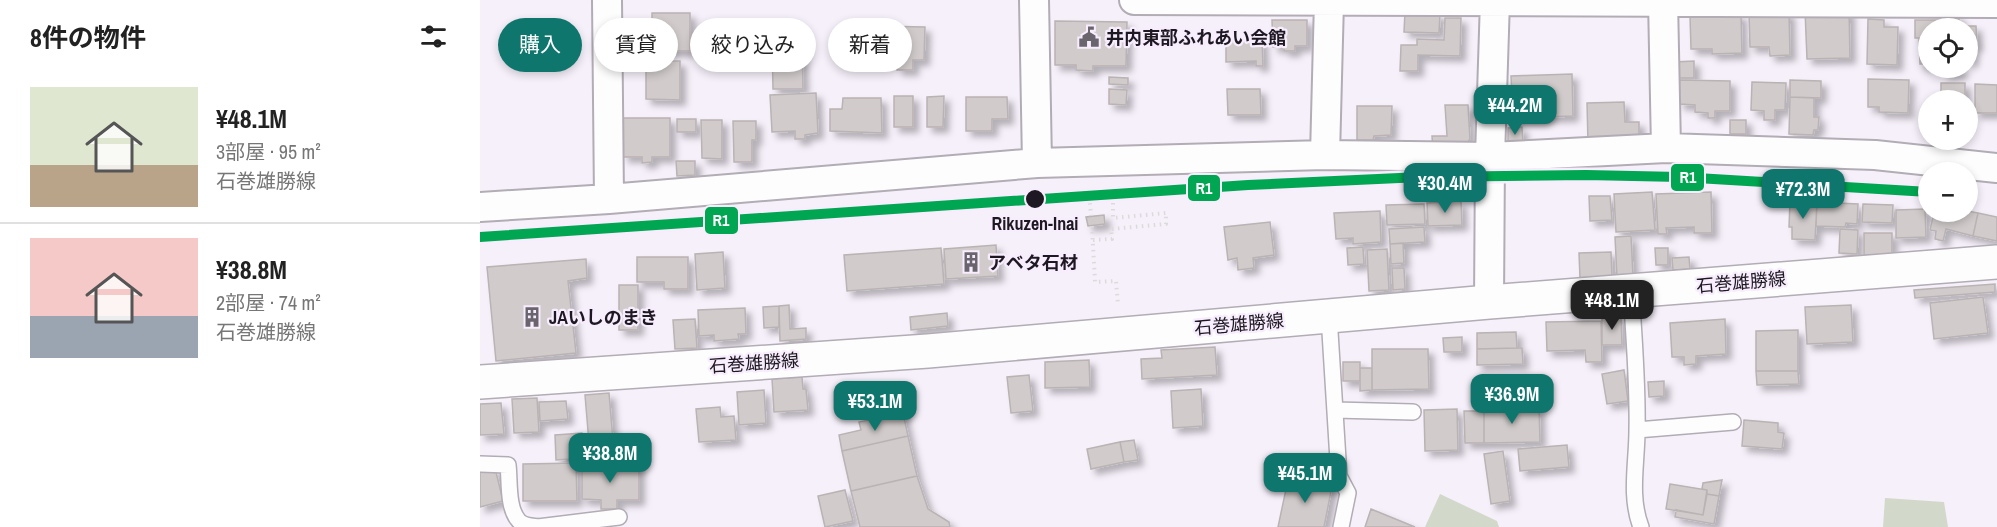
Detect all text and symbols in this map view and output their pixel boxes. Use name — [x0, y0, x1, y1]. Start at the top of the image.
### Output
chip: 購入 — [498, 18, 582, 72]
chip: 賃貸 — [594, 18, 678, 72]
chip: 絞り込み — [690, 18, 816, 72]
chip: 新着 — [828, 18, 912, 72]
map controls — [1918, 18, 1978, 222]
button: locate — [1918, 18, 1978, 78]
text: 8件の物件 — [30, 20, 146, 55]
icon: filters — [417, 20, 450, 53]
public building icon: 井内東部ふれあい会館 — [1077, 25, 1101, 49]
place label: 井内東部ふれあい会館 — [1106, 25, 1286, 50]
pin: ¥44.2M — [1466, 85, 1564, 136]
button: + — [1918, 90, 1978, 150]
text: ¥44.2M — [1488, 91, 1542, 118]
text: ¥48.1M — [216, 101, 287, 136]
icon: home — [78, 111, 150, 183]
text: 3部屋 · 95 m² — [216, 138, 321, 165]
button: − — [1918, 162, 1978, 222]
pin: ¥30.4M — [1396, 163, 1494, 214]
line badge: R1 — [1670, 163, 1705, 192]
text: R1 — [1680, 166, 1697, 188]
text: 石巻雄勝線 — [216, 167, 316, 194]
text: ¥30.4M — [1418, 169, 1472, 196]
pin: ¥72.3M — [1754, 169, 1852, 220]
line badge: R1 — [1187, 174, 1221, 202]
text: ¥72.3M — [1776, 175, 1830, 202]
text: R1 — [1196, 177, 1213, 199]
marker: Rikuzen-Inai — [1024, 188, 1046, 210]
line badge: R1 — [704, 206, 739, 235]
text: R1 — [713, 209, 730, 231]
place label: Rikuzen-Inai — [992, 211, 1078, 236]
building icon: アベタ石材 — [959, 250, 983, 274]
place label: アベタ石材 — [988, 250, 1078, 275]
text: ¥38.8M — [216, 252, 287, 287]
icon: home — [78, 262, 150, 334]
street label: 石巻雄勝線 — [1695, 266, 1787, 298]
pin: ¥48.1M — [1563, 280, 1661, 331]
text: ¥48.1M — [1585, 286, 1639, 313]
text: 2部屋 · 74 m² — [216, 289, 321, 316]
building icon: JAいしのまき — [520, 305, 544, 329]
place label: JAいしのまき — [549, 305, 658, 330]
street label: 石巻雄勝線 — [1193, 308, 1285, 340]
text: 石巻雄勝線 — [216, 318, 316, 345]
street label: 石巻雄勝線 — [708, 347, 800, 379]
pin: ¥36.9M — [1463, 374, 1561, 425]
text: ¥36.9M — [1485, 380, 1539, 407]
pin: ¥53.1M — [826, 381, 924, 432]
text: ¥53.1M — [848, 387, 902, 414]
pin: ¥38.8M — [561, 433, 659, 484]
text: ¥38.8M — [583, 439, 637, 466]
pin: ¥45.1M — [1256, 453, 1354, 504]
text: ¥45.1M — [1278, 459, 1332, 486]

